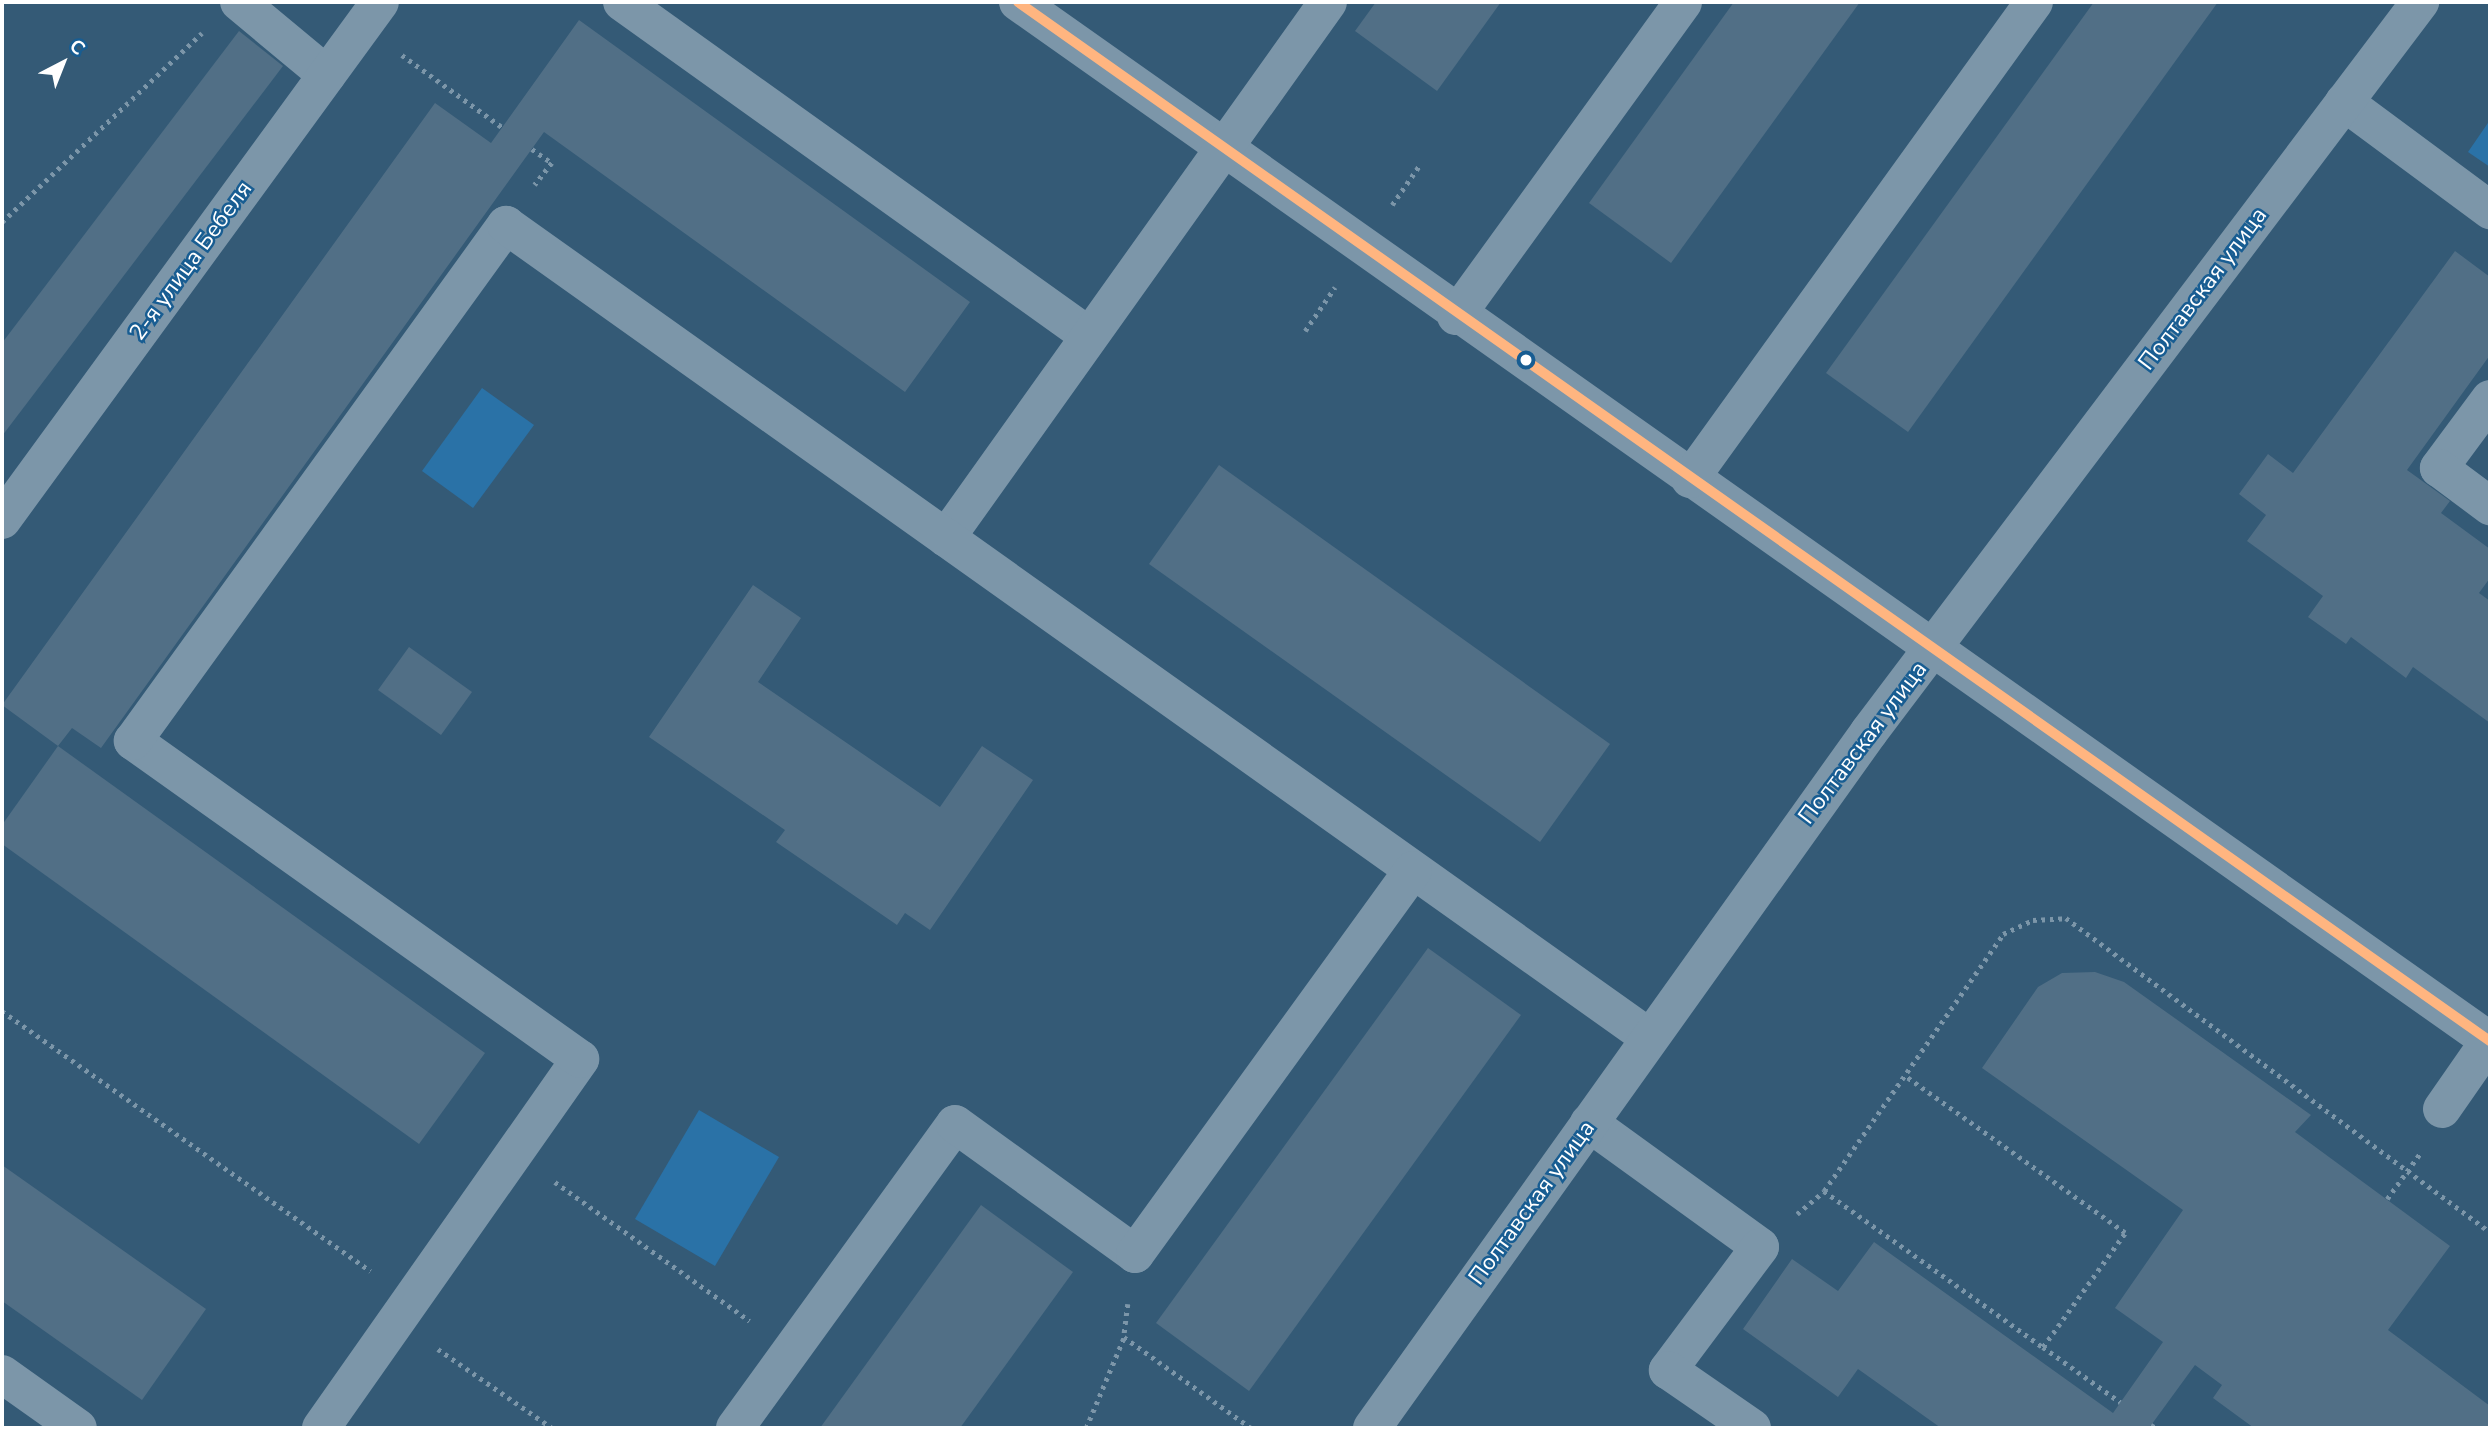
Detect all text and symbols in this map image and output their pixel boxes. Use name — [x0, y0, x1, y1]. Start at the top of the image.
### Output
north arrow — [28, 28, 98, 98]
text: С — [64, 33, 91, 61]
street label: 2-я улица Бебеля — [124, 176, 258, 346]
street label: Полтавская улица — [2133, 202, 2273, 376]
unlabelled marker — [1519, 353, 1533, 367]
street label: Полтавская улица — [1793, 656, 1933, 830]
street label: Полтавская улица — [1463, 1115, 1601, 1291]

